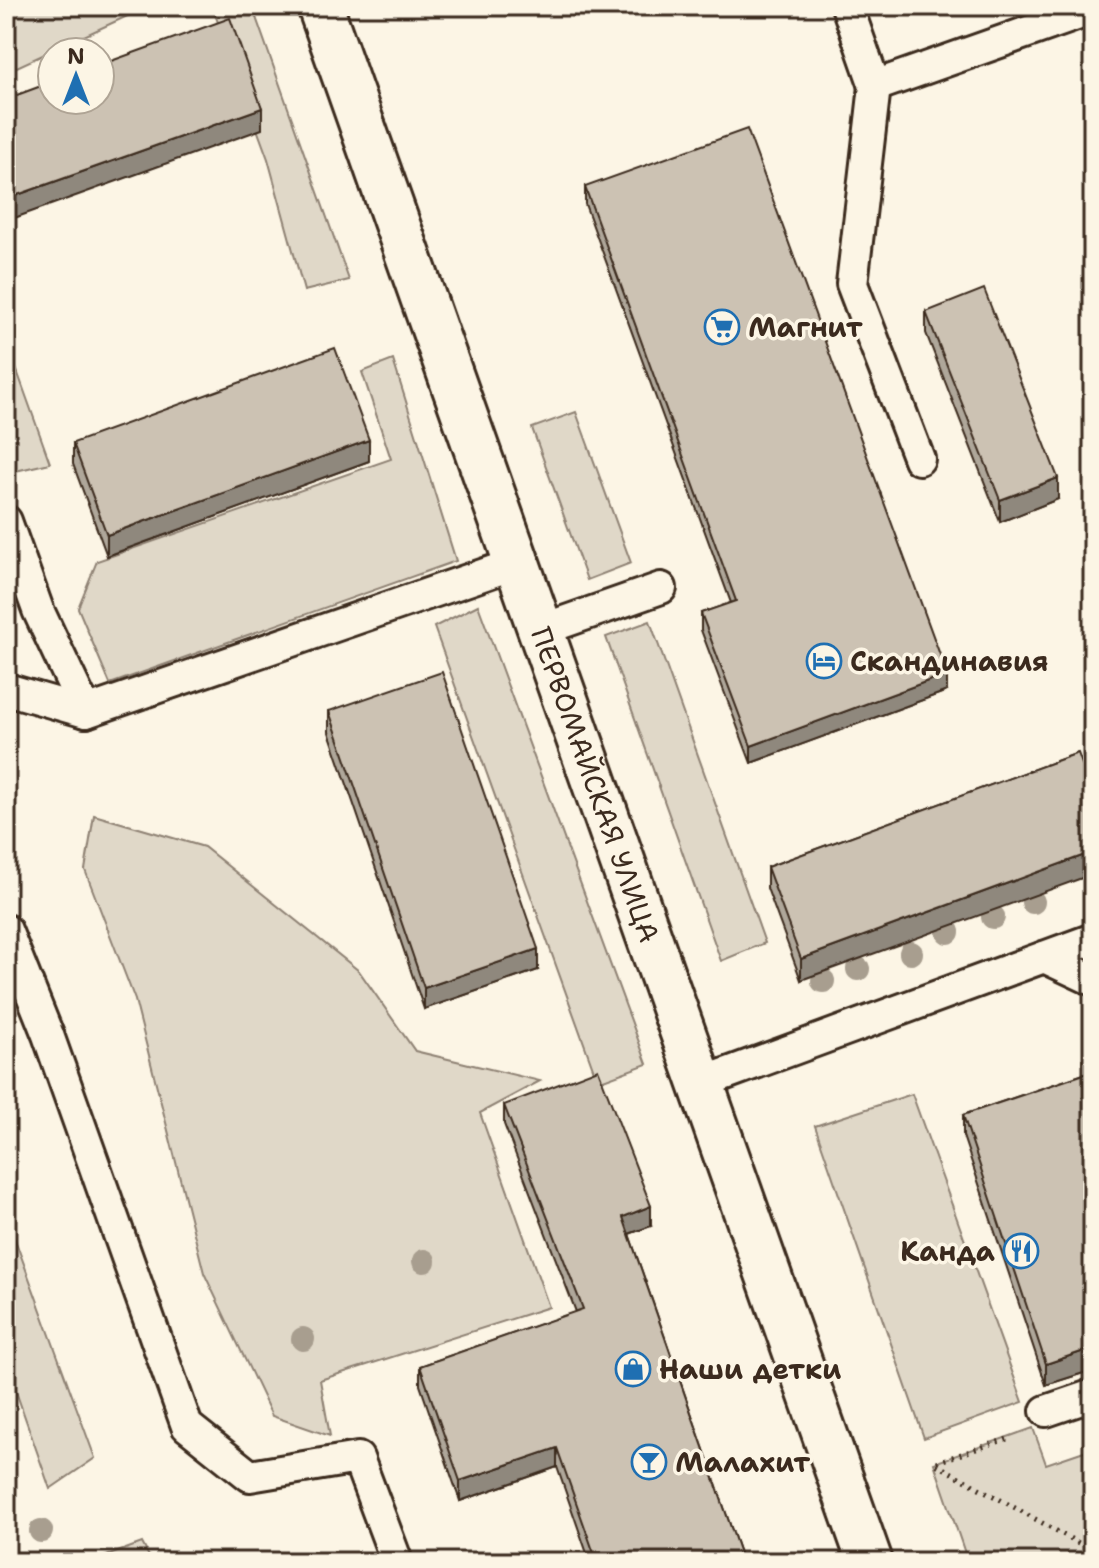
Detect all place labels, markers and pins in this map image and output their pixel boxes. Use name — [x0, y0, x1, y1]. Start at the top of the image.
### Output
supermarket icon: Магнит — [703, 308, 741, 346]
place label: Магнит — [748, 308, 863, 346]
hotel icon: Скандинавия — [805, 642, 843, 680]
place label: Скандинавия — [850, 642, 1049, 680]
place label: Канда — [900, 1232, 995, 1270]
restaurant icon: Канда — [1002, 1232, 1040, 1270]
shop icon: Наши детки — [614, 1350, 652, 1388]
place label: Наши детки — [659, 1350, 841, 1388]
bar icon: Малахит — [630, 1443, 668, 1481]
place label: Малахит — [675, 1443, 810, 1481]

